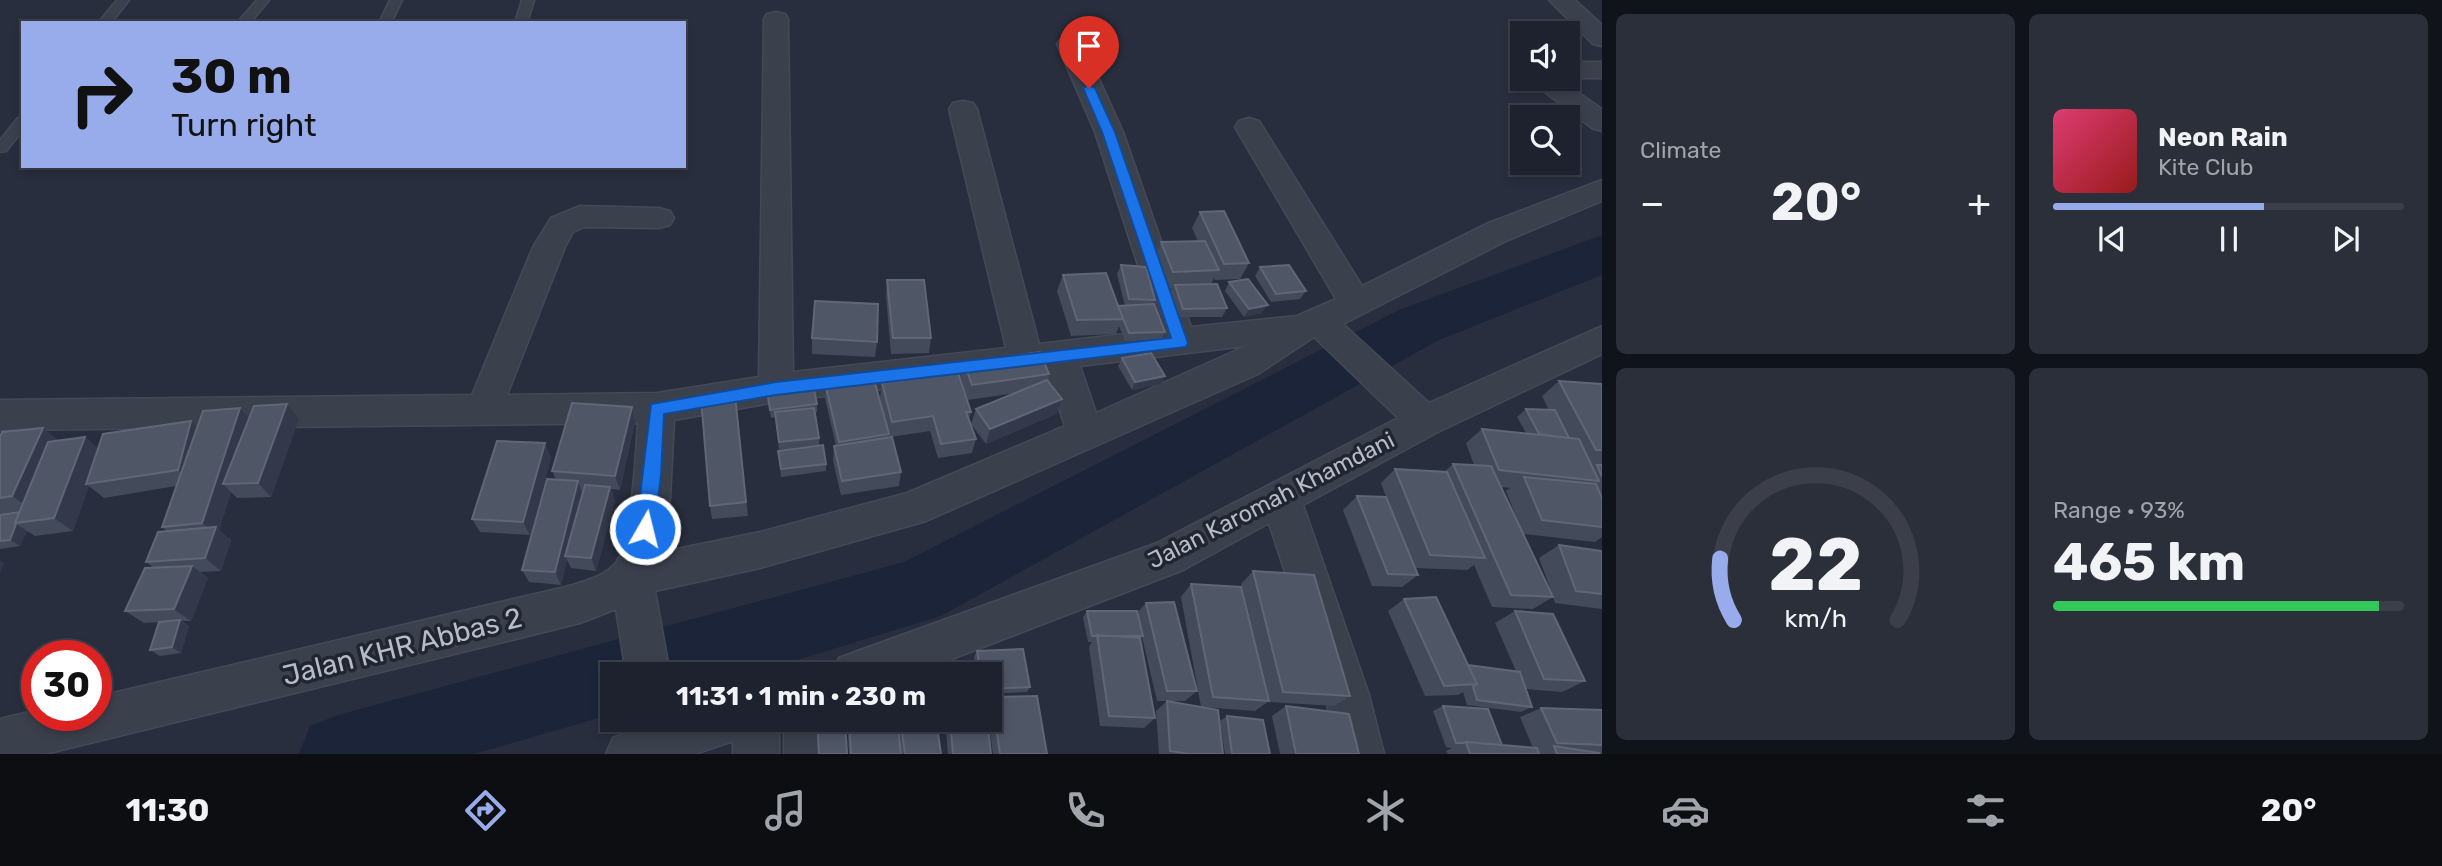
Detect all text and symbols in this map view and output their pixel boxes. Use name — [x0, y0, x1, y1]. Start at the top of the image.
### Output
pin — [1059, 16, 1119, 88]
map controls — [1510, 21, 1580, 175]
button: sound — [1510, 21, 1580, 91]
icon: arrive — [1070, 27, 1108, 65]
text: 30 m — [171, 47, 292, 105]
icon: right — [56, 49, 147, 140]
button: search — [1510, 105, 1580, 175]
text: Turn right — [171, 106, 316, 144]
text: Neon Rain — [2158, 122, 2288, 153]
text: Climate — [1640, 136, 1721, 164]
text: Kite Club — [2158, 153, 2253, 181]
text: 20° — [1771, 171, 1861, 233]
text: − — [1640, 180, 1665, 226]
text: + — [1967, 180, 1991, 226]
icon: previous — [2093, 220, 2131, 258]
icon: pause — [2210, 220, 2248, 258]
icon: next — [2327, 220, 2365, 258]
street label: Jalan Karomah Khamdani — [1143, 426, 1399, 574]
position arrow — [608, 492, 682, 566]
text: Range · 93% — [2053, 496, 2185, 524]
text: 22 — [1768, 522, 1863, 608]
text: 465 km — [2053, 531, 2245, 593]
street label: Jalan KHR Abbas 2 — [279, 601, 525, 692]
text: km/h — [1784, 604, 1847, 633]
speed limit sign: 30 — [21, 640, 112, 731]
text: 11:31 · 1 min · 230 m — [676, 681, 926, 712]
icon: directions — [461, 786, 510, 835]
icon: music — [761, 786, 810, 835]
icon: phone — [1061, 786, 1110, 835]
icon: climate — [1361, 786, 1410, 835]
icon: car — [1661, 786, 1710, 835]
icon: filters — [1961, 786, 2010, 835]
text: 11:30 — [126, 791, 210, 829]
text: 20° — [2261, 791, 2316, 829]

